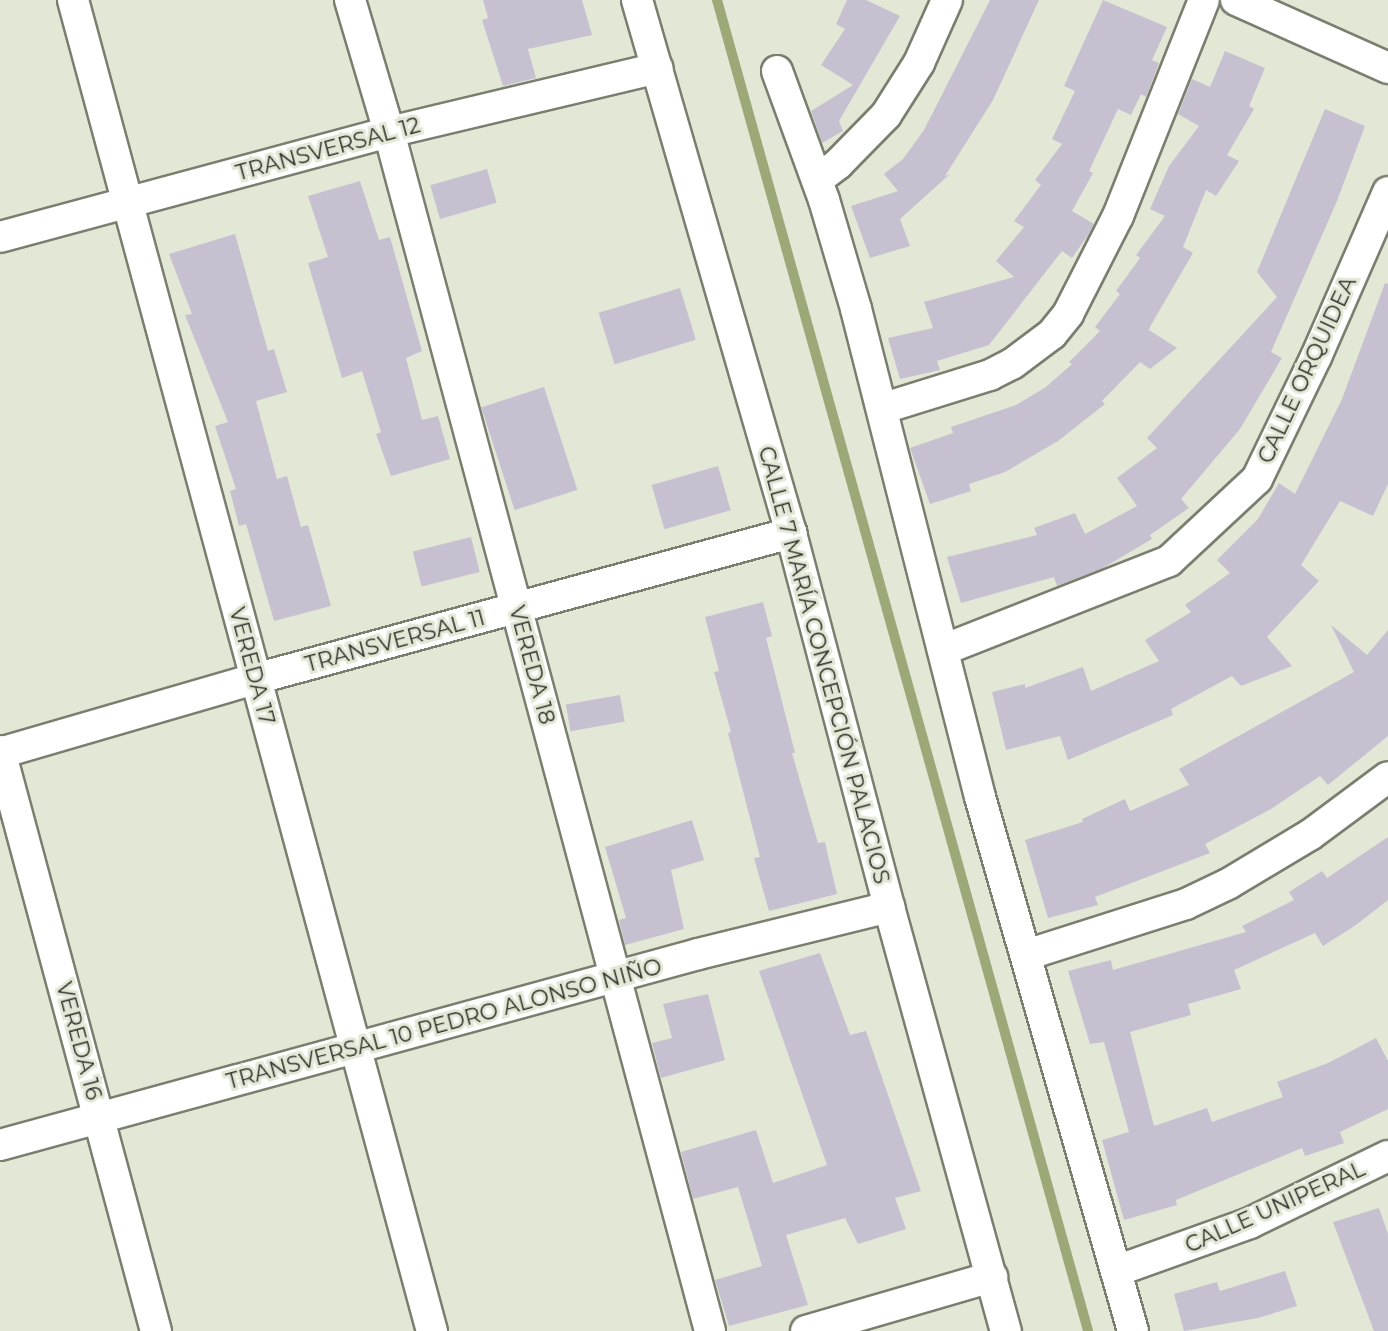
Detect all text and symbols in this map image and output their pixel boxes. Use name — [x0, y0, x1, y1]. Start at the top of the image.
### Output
street label: TRANSVERSAL 12 — [233, 112, 423, 186]
street label: CALLE ORQUIDEA — [1252, 272, 1362, 468]
street label: CALLE 7 MARÍA CONCEPCIÓN PALACIOS — [753, 443, 895, 887]
street label: VEREDA 18 — [503, 603, 561, 727]
street label: VEREDA 17 — [224, 604, 280, 728]
street label: TRANSVERSAL 11 — [302, 604, 488, 678]
street label: TRANSVERSAL 10 PEDRO ALONSO NIÑO — [223, 953, 665, 1095]
street label: VEREDA 16 — [51, 979, 107, 1103]
street label: CALLE UNIPERAL — [1181, 1155, 1369, 1259]

